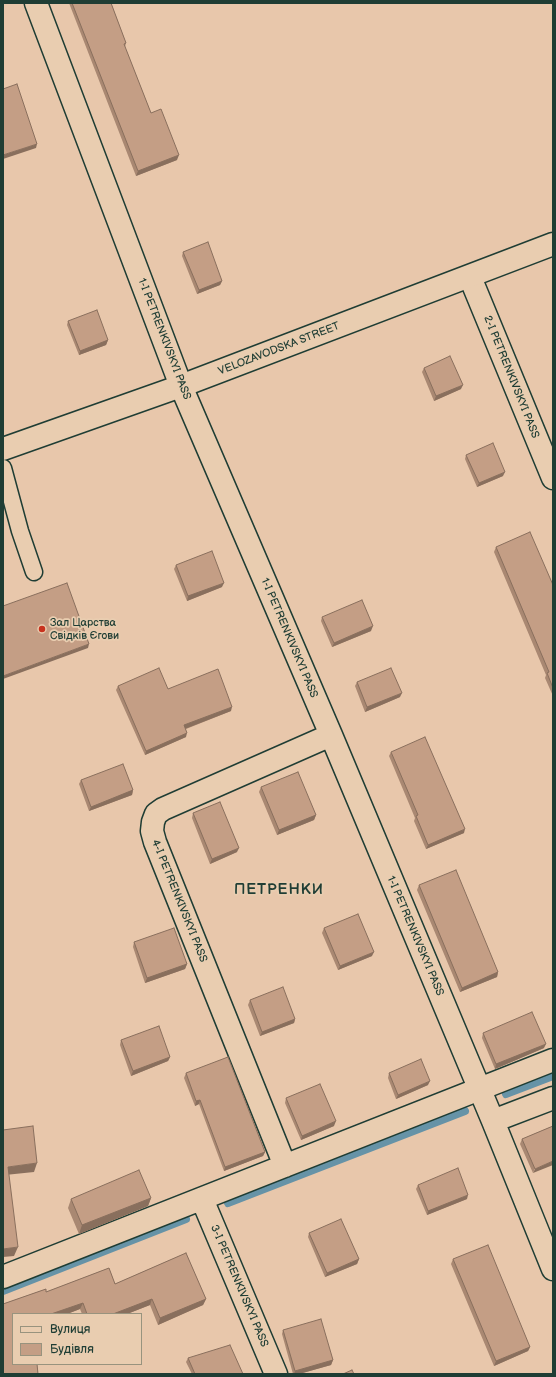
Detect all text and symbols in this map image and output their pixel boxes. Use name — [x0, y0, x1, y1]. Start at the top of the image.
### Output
street label: 1-I PETRENKIVSKYI PASS — [135, 276, 193, 402]
street label: 2-I PETRENKIVSKYI PASS — [480, 314, 542, 440]
street label: VELOZAVODSKA STREET — [216, 320, 342, 378]
street label: 1-I PETRENKIVSKYI PASS — [258, 576, 320, 700]
place label: Зал Царства Свідків Єгови — [50, 616, 119, 642]
marker: Зал Царства Свідків Єгови — [37, 624, 47, 634]
street label: 4-I PETRENKIVSKYI PASS — [148, 838, 210, 964]
street label: 1-I PETRENKIVSKYI PASS — [384, 874, 446, 998]
district label: ПЕТРЕНКИ — [234, 881, 324, 899]
street label: 3-I PETRENKIVSKYI PASS — [207, 1223, 271, 1349]
legend — [12, 1313, 142, 1365]
text: Вулиця — [50, 1322, 90, 1337]
text: Будівля — [50, 1342, 94, 1357]

